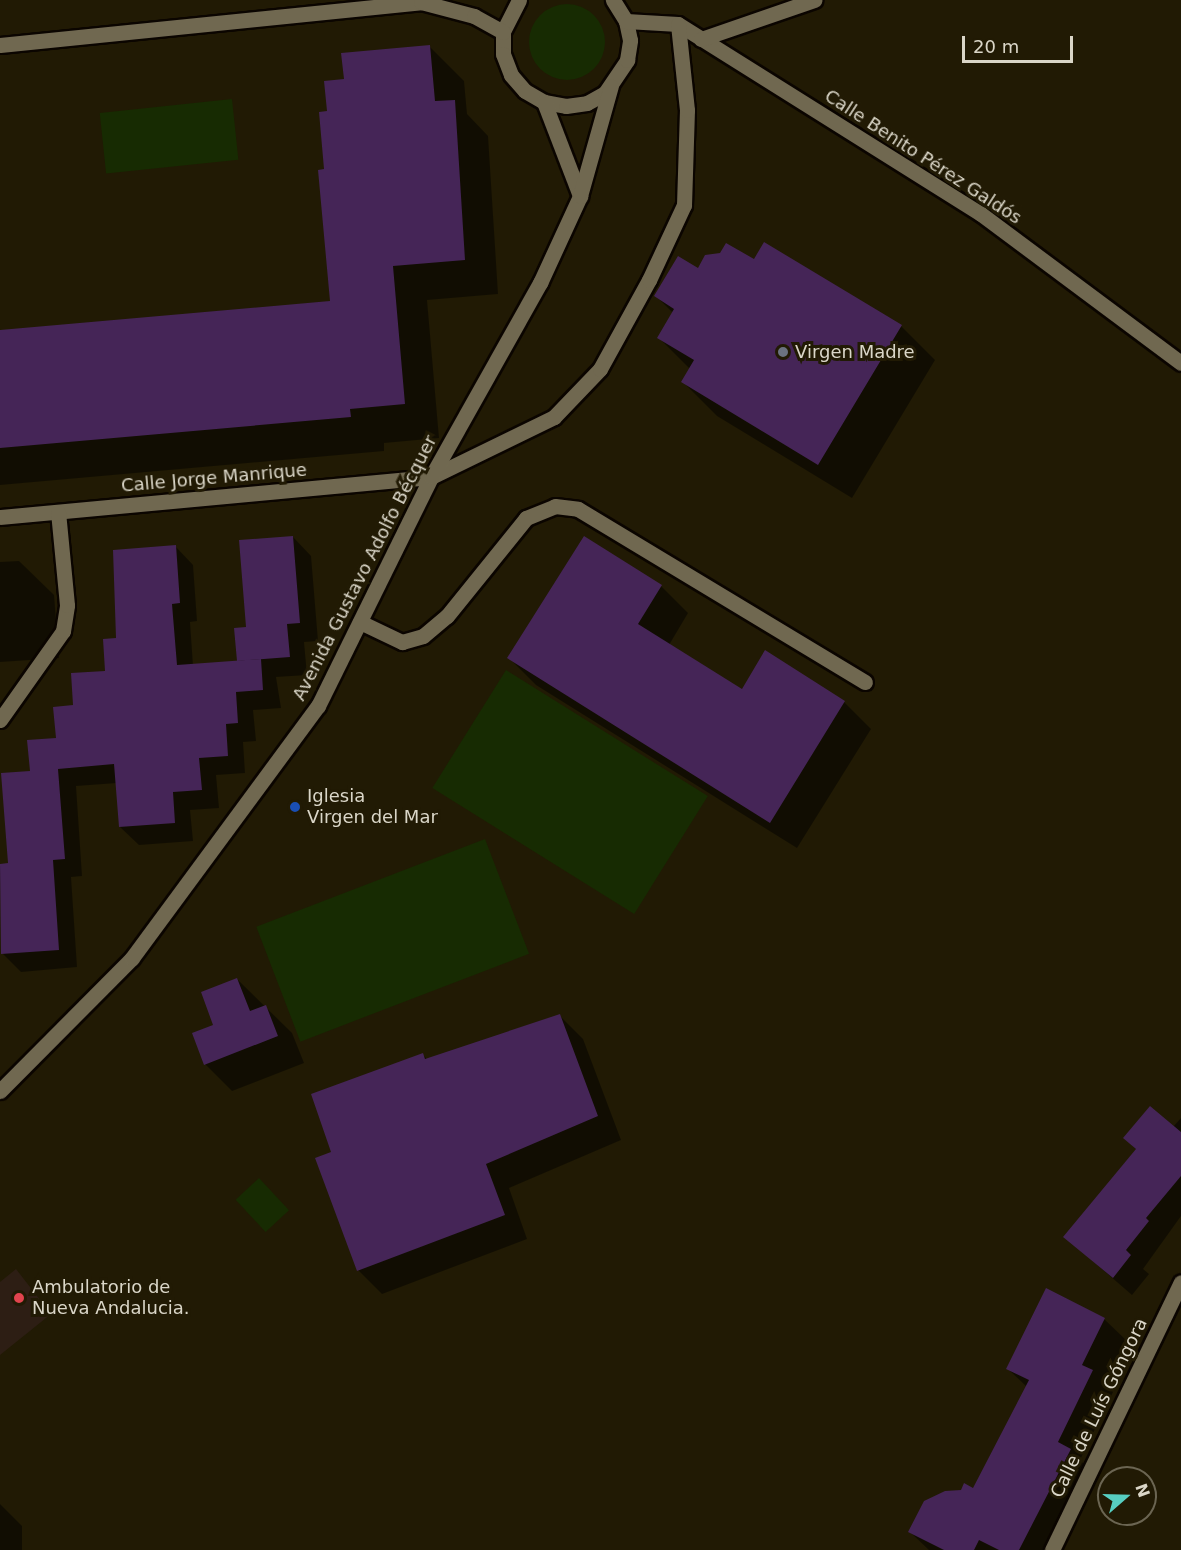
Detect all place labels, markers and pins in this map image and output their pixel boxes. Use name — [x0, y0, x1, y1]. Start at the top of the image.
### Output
place label: Virgen Madre — [795, 341, 915, 363]
marker: Virgen Madre — [776, 345, 790, 359]
place label: Iglesia Virgen del Mar — [307, 786, 438, 828]
marker: Iglesia Virgen del Mar — [288, 800, 302, 814]
place label: Ambulatorio de Nueva Andalucia. — [32, 1277, 190, 1320]
marker: Ambulatorio de Nueva Andalucia. — [10, 1289, 28, 1307]

